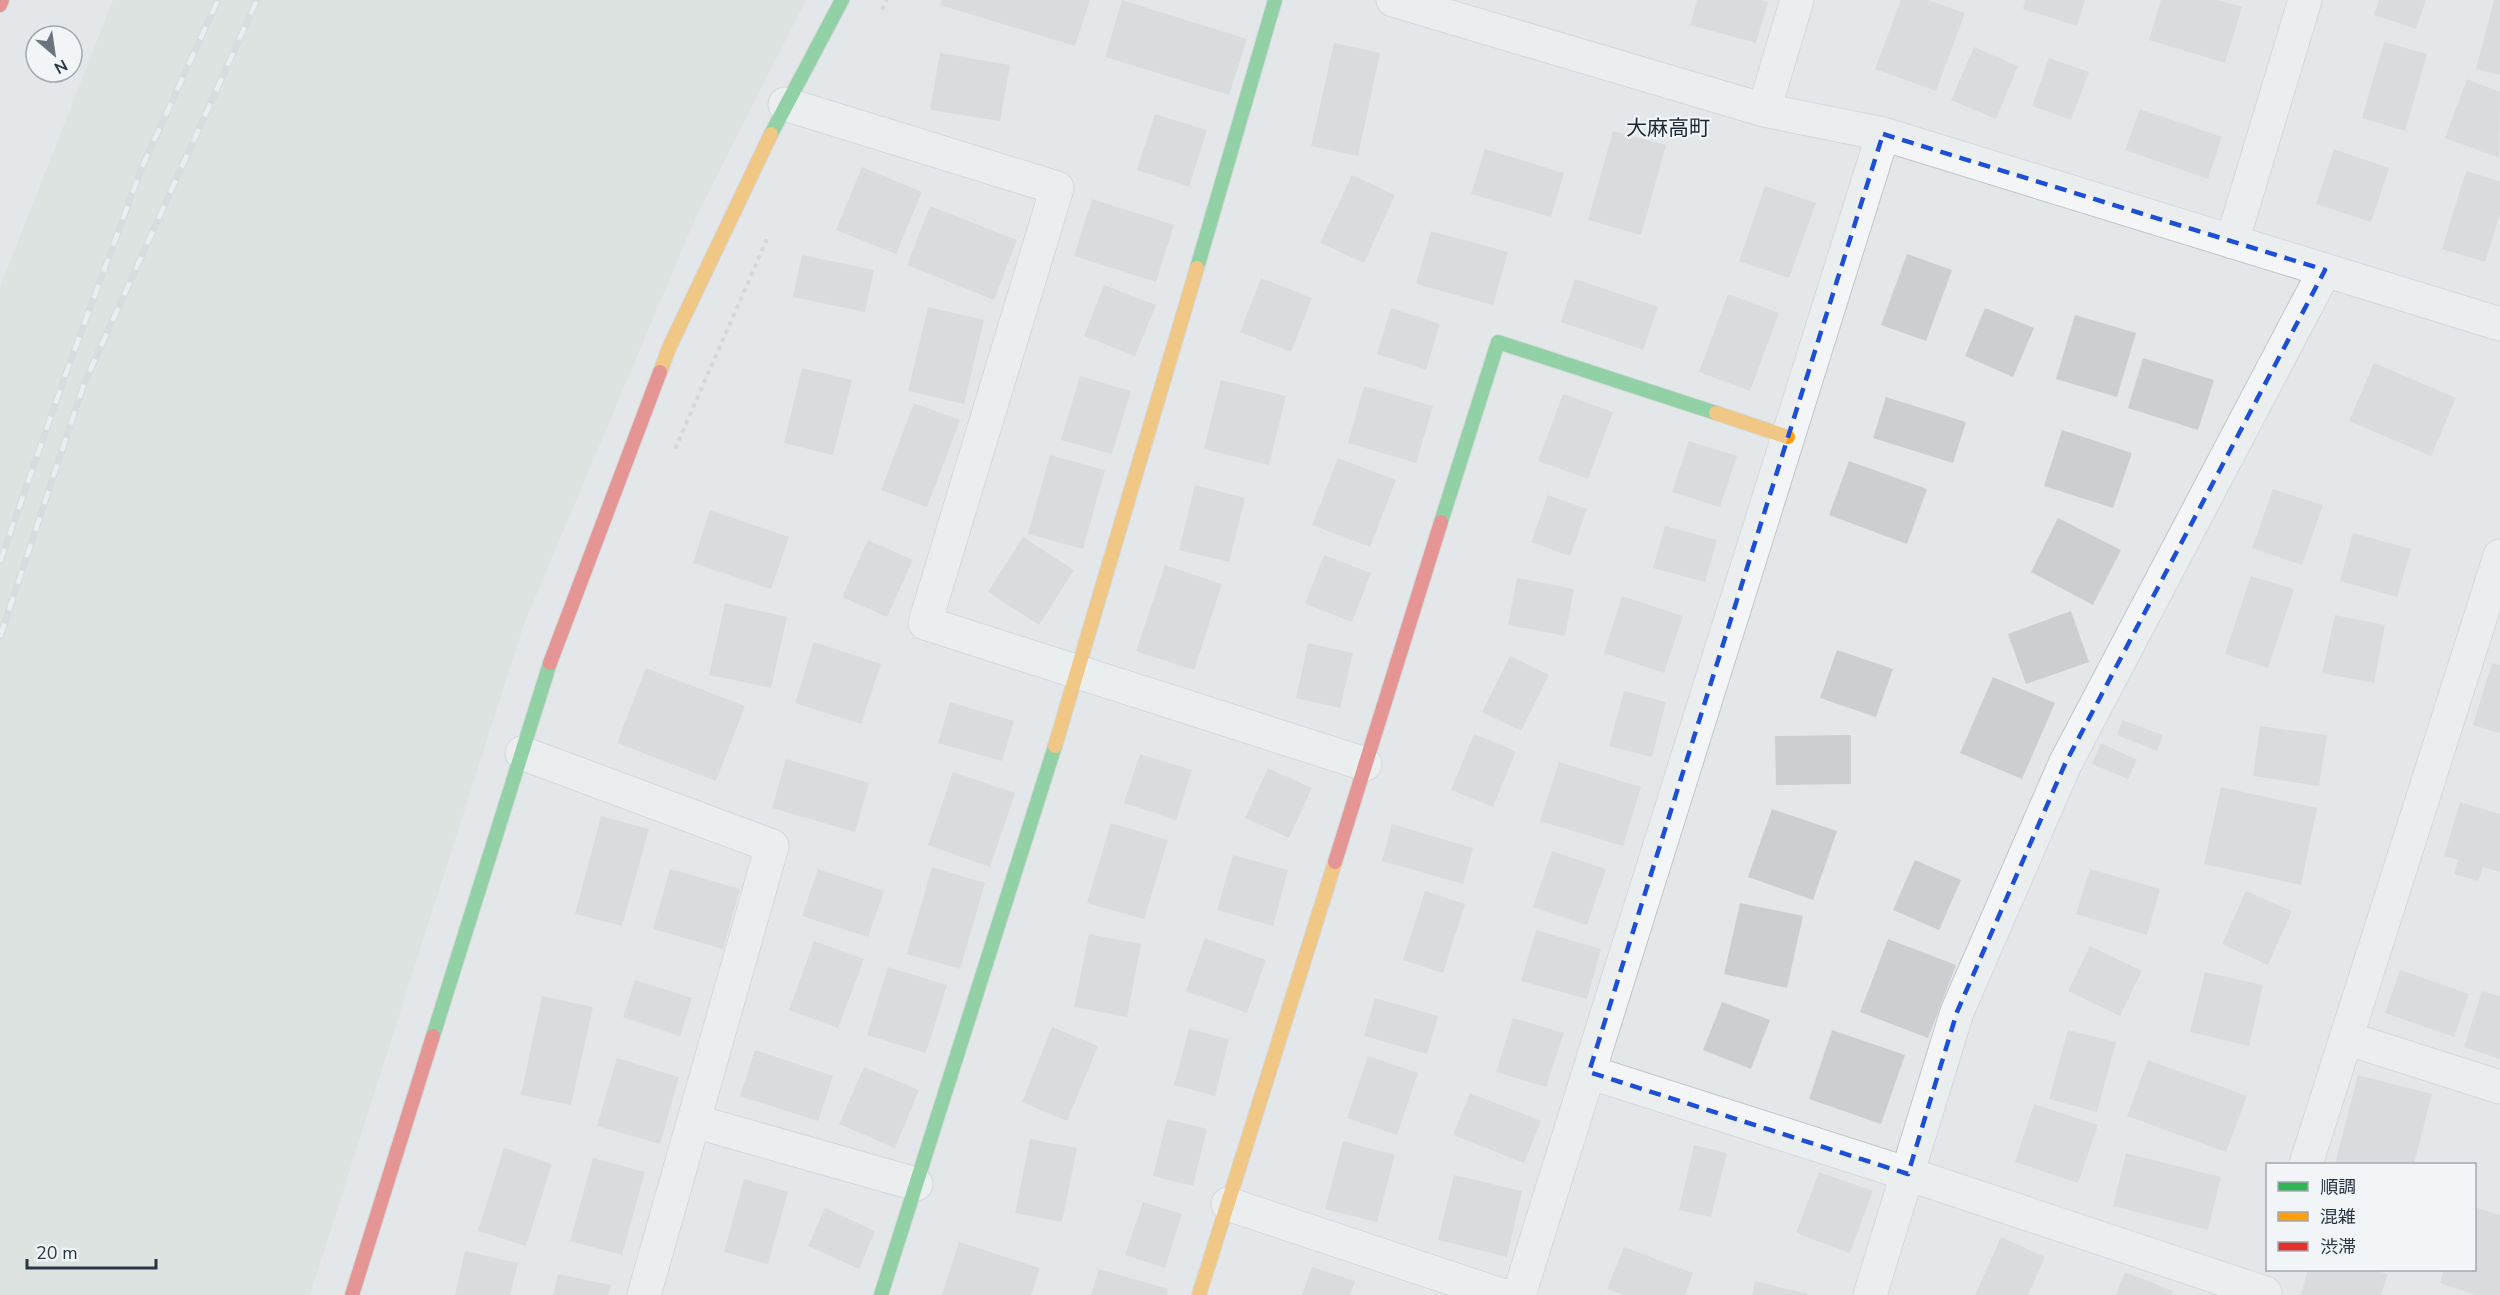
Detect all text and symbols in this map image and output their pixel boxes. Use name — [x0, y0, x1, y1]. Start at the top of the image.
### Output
north arrow — [24, 24, 84, 84]
text: N — [50, 54, 71, 79]
district label: 大麻高町 — [1626, 114, 1710, 142]
legend — [2266, 1163, 2476, 1271]
text: 順調 — [2320, 1175, 2356, 1199]
text: 混雑 — [2320, 1205, 2356, 1229]
scale bar — [27, 1232, 156, 1270]
text: 渋滞 — [2320, 1235, 2356, 1259]
text: 20 m — [36, 1241, 78, 1265]

